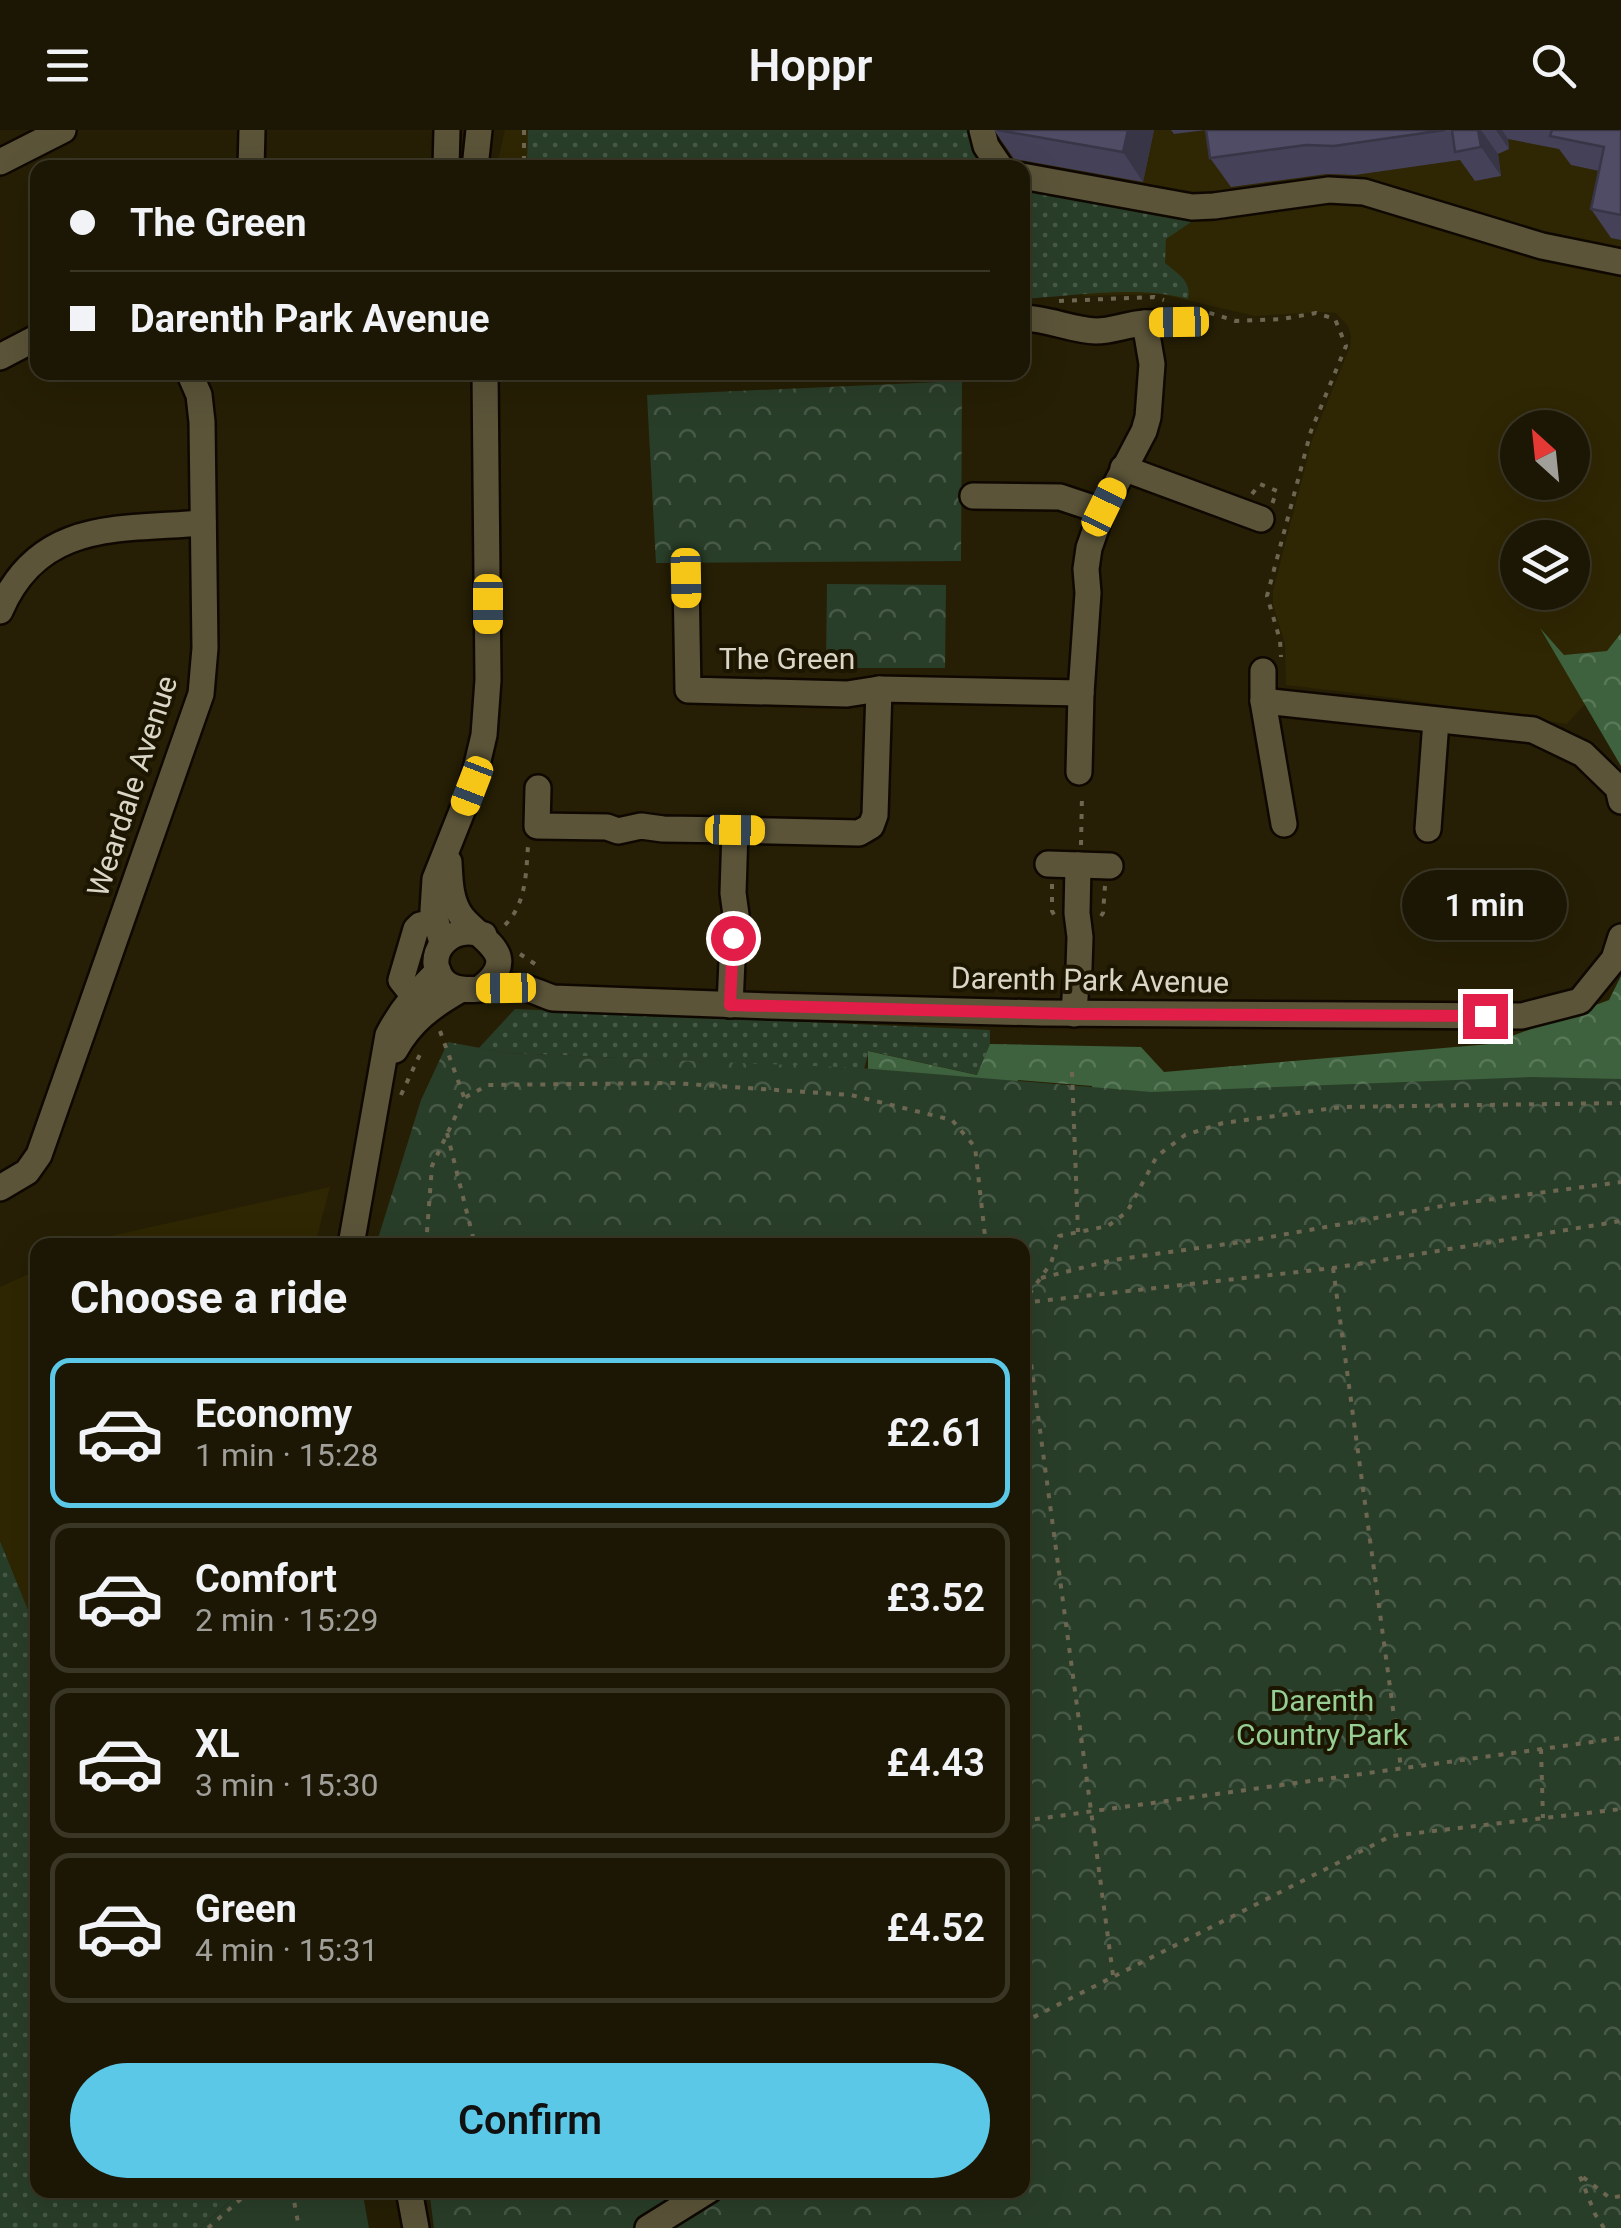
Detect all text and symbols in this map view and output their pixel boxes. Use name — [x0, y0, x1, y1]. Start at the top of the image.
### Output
icon: menu — [40, 38, 95, 93]
icon: search — [1526, 38, 1581, 93]
text: Hoppr — [748, 39, 873, 92]
text: The Green — [130, 201, 307, 245]
text: Darenth Park Avenue — [130, 297, 490, 341]
car — [1149, 306, 1209, 338]
north arrow — [1500, 410, 1590, 500]
map controls — [1500, 410, 1590, 610]
car — [1077, 473, 1131, 541]
button: layers — [1500, 520, 1590, 610]
car — [670, 548, 702, 608]
car — [473, 574, 503, 634]
street label: The Green — [719, 641, 855, 676]
street label: Weardale Avenue — [80, 671, 184, 901]
car — [447, 753, 497, 819]
car — [705, 814, 765, 846]
callout: 1 min — [1402, 871, 1568, 941]
text: 1 min — [1444, 886, 1525, 924]
route start — [711, 916, 756, 961]
street label: Darenth Park Avenue — [951, 960, 1229, 1000]
car — [476, 972, 536, 1004]
route end — [1463, 994, 1508, 1039]
text: Choose a ride — [70, 1271, 347, 1324]
icon: car — [75, 1388, 165, 1478]
text: Economy — [195, 1392, 352, 1436]
text: £2.61 — [887, 1411, 985, 1455]
text: 1 min · 15:28 — [195, 1436, 378, 1474]
icon: car — [75, 1553, 165, 1643]
text: Comfort — [195, 1557, 337, 1601]
text: £3.52 — [887, 1576, 985, 1620]
text: 2 min · 15:29 — [195, 1601, 378, 1639]
park label: Darenth Country Park — [1236, 1683, 1409, 1752]
icon: car — [75, 1718, 165, 1808]
text: XL — [195, 1722, 240, 1766]
text: £4.43 — [887, 1741, 985, 1785]
text: 3 min · 15:30 — [195, 1766, 378, 1804]
icon: car — [75, 1883, 165, 1973]
text: Green — [195, 1887, 297, 1931]
text: £4.52 — [887, 1906, 985, 1950]
text: 4 min · 15:31 — [195, 1931, 378, 1969]
button: Confirm — [70, 2063, 990, 2178]

